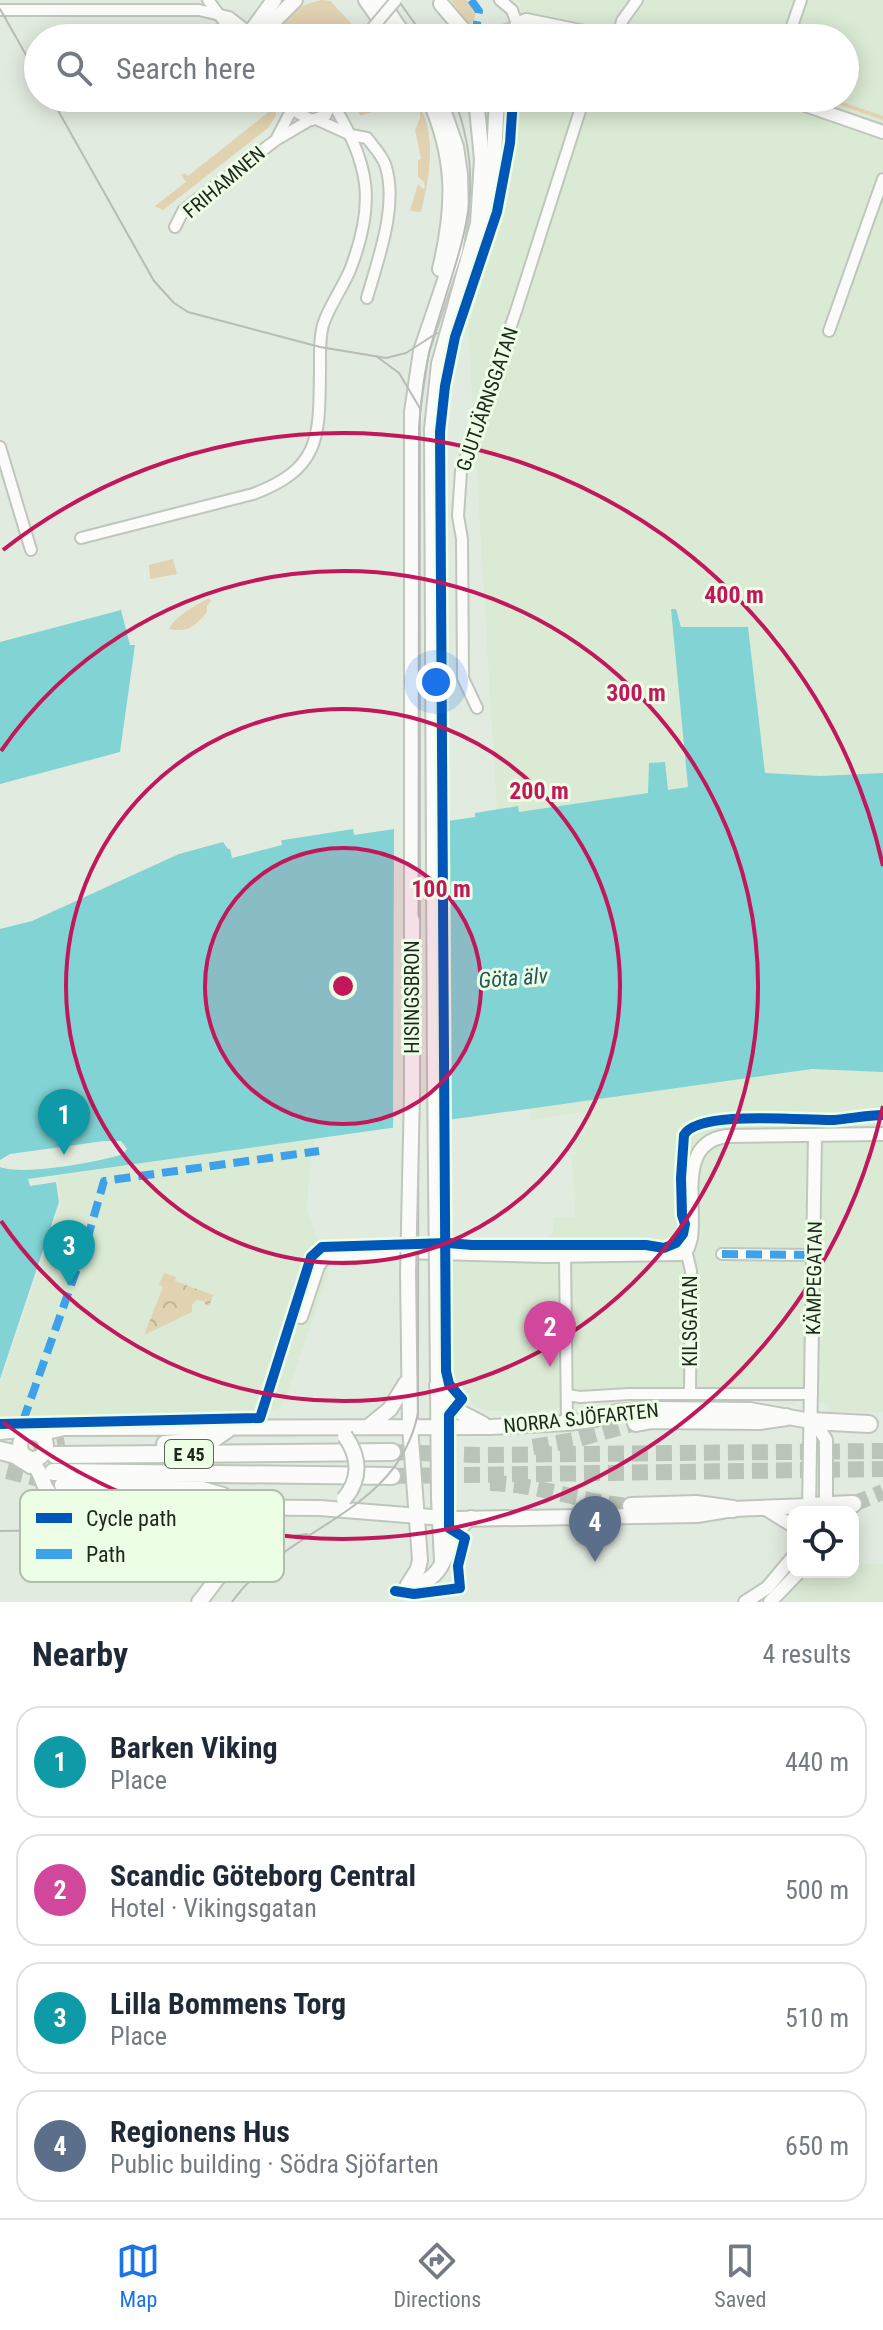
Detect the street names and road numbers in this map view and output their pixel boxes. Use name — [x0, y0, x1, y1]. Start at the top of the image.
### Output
street label: FRIHAMNEN — [178, 141, 270, 223]
street label: GJUTJÄRNSGATAN — [451, 324, 523, 474]
street label: HISINGSBRON — [400, 940, 424, 1054]
street label: KÄMPEGATAN — [801, 1221, 827, 1335]
street label: KILSGATAN — [678, 1275, 702, 1367]
street label: NORRA SJÖFARTEN — [502, 1398, 660, 1438]
road number: E 45 — [165, 1440, 213, 1468]

